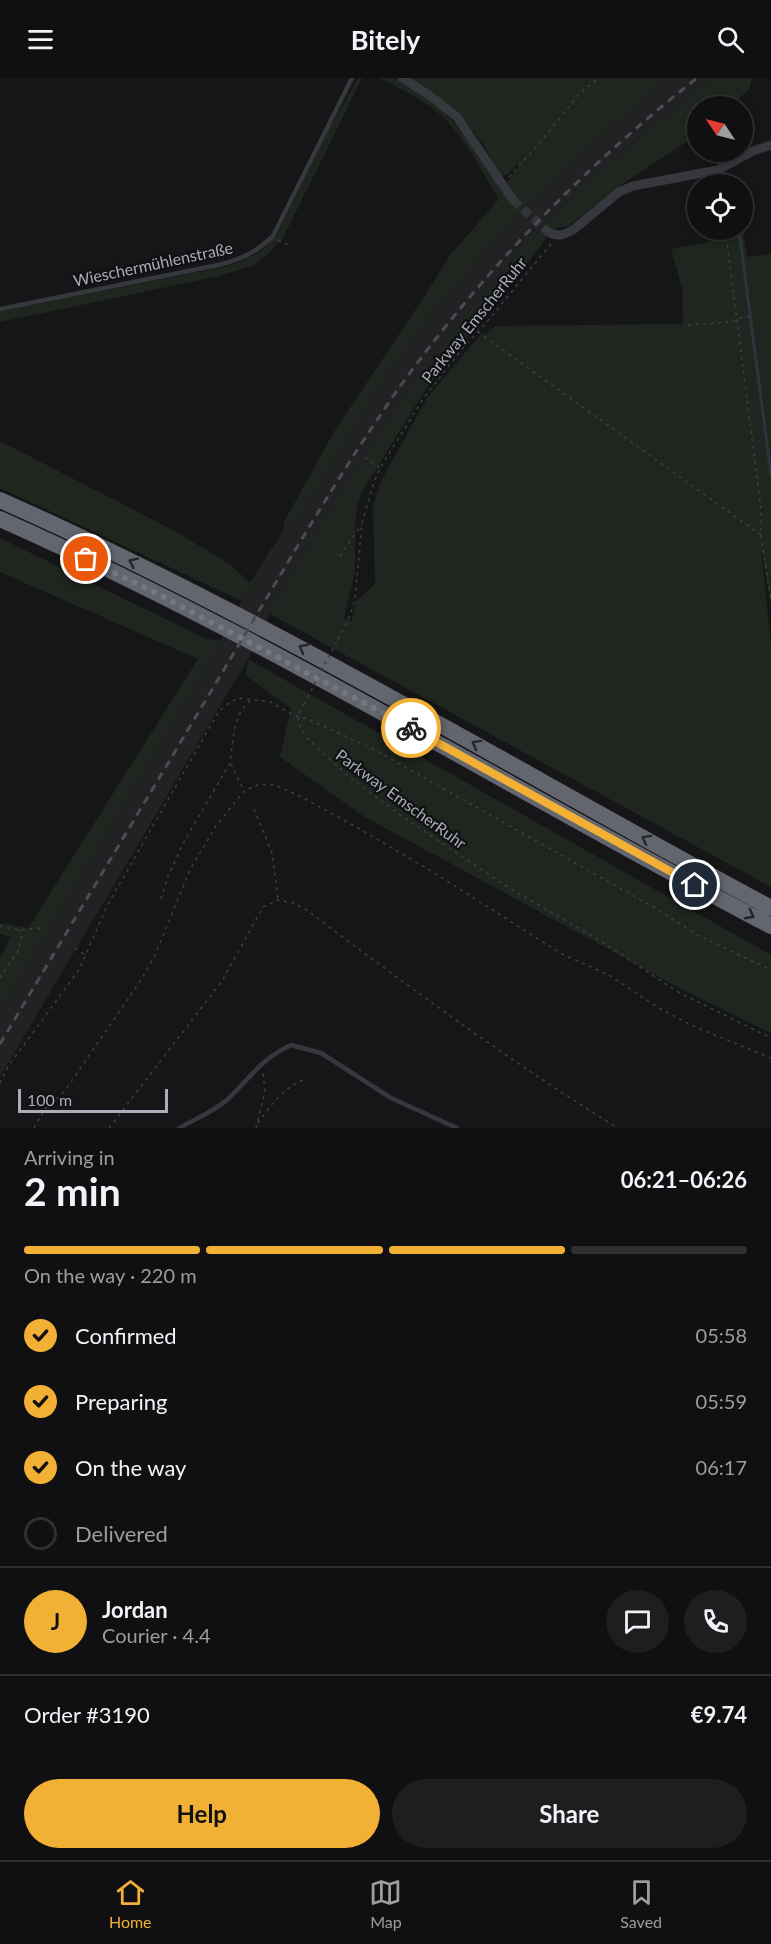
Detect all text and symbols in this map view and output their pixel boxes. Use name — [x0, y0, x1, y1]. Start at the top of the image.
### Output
icon: menu — [24, 23, 57, 56]
text: Bitely — [351, 23, 420, 56]
icon: search — [714, 23, 747, 56]
north arrow — [687, 96, 753, 162]
map controls — [687, 96, 753, 240]
button: locate — [687, 174, 753, 240]
street label: Wieschermühlenstraße — [71, 237, 234, 290]
street label: Parkway EmscherRuhr — [417, 253, 530, 387]
pin — [60, 533, 111, 584]
icon: bag — [69, 542, 102, 575]
one-way arrow — [128, 557, 139, 569]
one-way arrow — [298, 644, 309, 656]
courier — [381, 698, 441, 758]
icon: bike — [395, 712, 428, 745]
one-way arrow — [472, 740, 482, 751]
street label: Parkway EmscherRuhr — [332, 745, 470, 852]
one-way arrow — [642, 835, 652, 846]
pin — [669, 859, 720, 910]
icon: home — [678, 868, 711, 901]
one-way arrow — [744, 908, 754, 919]
scale bar — [18, 1086, 168, 1114]
text: 100 m — [27, 1090, 72, 1109]
text: Arriving in — [24, 1145, 115, 1169]
text: 06:21–06:26 — [621, 1166, 747, 1193]
text: 2 min — [24, 1168, 121, 1214]
text: On the way · 220 m — [24, 1263, 197, 1287]
icon: check — [24, 1319, 57, 1352]
text: Confirmed — [75, 1322, 177, 1349]
text: 05:58 — [696, 1323, 747, 1347]
icon: check — [24, 1385, 57, 1418]
text: Preparing — [75, 1388, 167, 1415]
text: 05:59 — [696, 1389, 747, 1413]
icon: check — [24, 1451, 57, 1484]
text: On the way — [75, 1454, 186, 1481]
text: 06:17 — [696, 1455, 747, 1479]
text: Delivered — [75, 1520, 168, 1547]
button: chat — [606, 1590, 669, 1653]
button: phone — [684, 1590, 747, 1653]
text: Jordan — [102, 1596, 168, 1623]
text: J — [51, 1608, 60, 1635]
text: Courier · 4.4 — [102, 1623, 211, 1647]
text: Order #3190 — [24, 1701, 150, 1728]
text: €9.74 — [691, 1701, 747, 1728]
button: Help — [24, 1779, 380, 1848]
button: Share — [392, 1779, 747, 1848]
tab: Home — [109, 1876, 152, 1931]
tab: Map — [369, 1876, 402, 1931]
tab: Saved — [620, 1876, 662, 1931]

